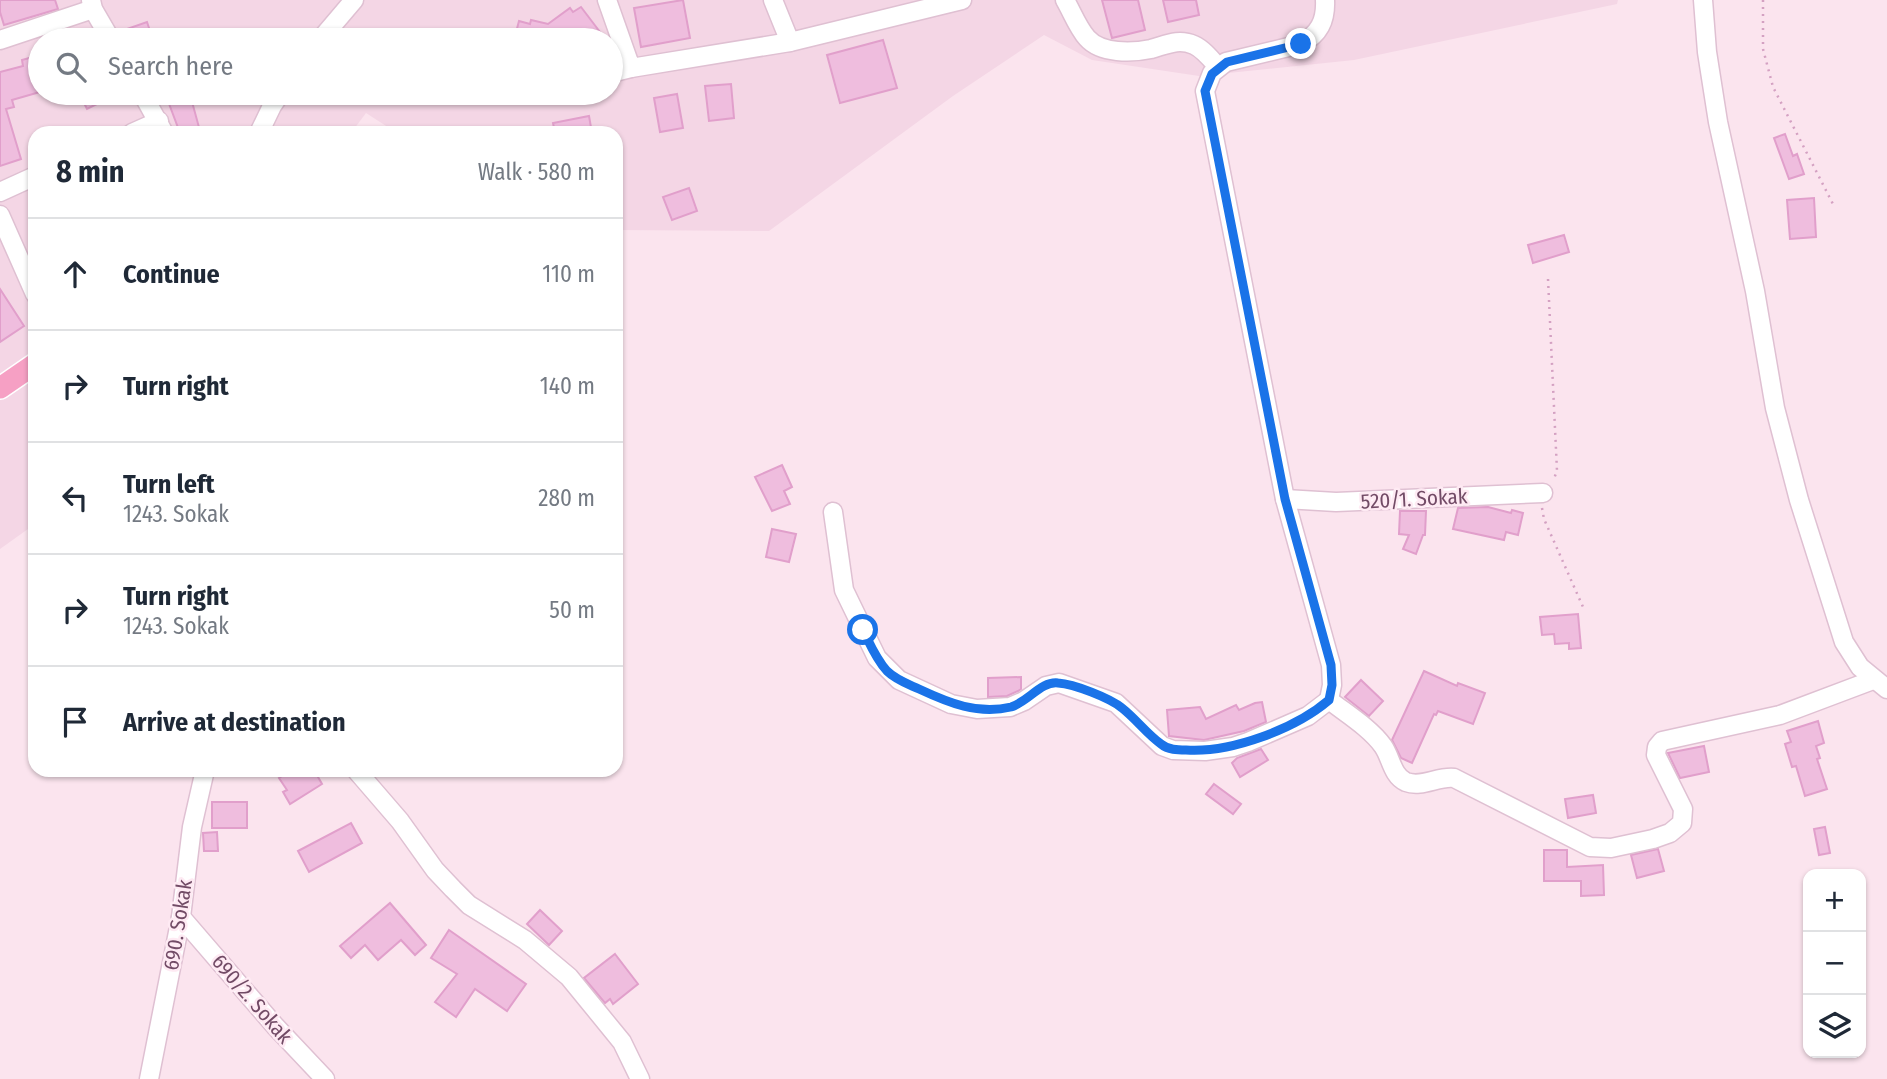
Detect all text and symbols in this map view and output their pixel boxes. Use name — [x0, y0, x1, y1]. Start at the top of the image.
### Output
search box — [28, 28, 623, 105]
route end — [1285, 28, 1316, 59]
icon: search — [52, 48, 90, 86]
text: Search here — [108, 51, 233, 82]
text: 8 min — [56, 154, 124, 190]
text: Walk · 580 m — [478, 158, 595, 186]
icon: ahead — [56, 255, 94, 293]
text: Continue — [123, 259, 220, 290]
text: 110 m — [542, 260, 595, 288]
icon: right — [56, 367, 94, 405]
text: Turn right — [123, 371, 229, 402]
text: 140 m — [540, 372, 595, 400]
text: Turn left — [123, 469, 215, 500]
icon: left — [56, 479, 94, 517]
street label: 520/1. Sokak — [1360, 483, 1468, 515]
text: 280 m — [538, 484, 595, 512]
text: 1243. Sokak — [123, 500, 229, 528]
text: Turn right — [123, 581, 229, 612]
icon: right — [56, 591, 94, 629]
text: 50 m — [549, 596, 595, 624]
text: 1243. Sokak — [123, 612, 229, 640]
route start — [847, 614, 878, 645]
icon: arrive — [56, 703, 94, 741]
text: Arrive at destination — [123, 707, 346, 738]
map controls — [1803, 869, 1866, 1058]
button: + — [1803, 869, 1866, 932]
street label: 690. Sokak — [158, 877, 198, 972]
button: − — [1803, 932, 1866, 995]
street label: 690/2. Sokak — [206, 949, 298, 1049]
button: layers — [1803, 995, 1866, 1058]

